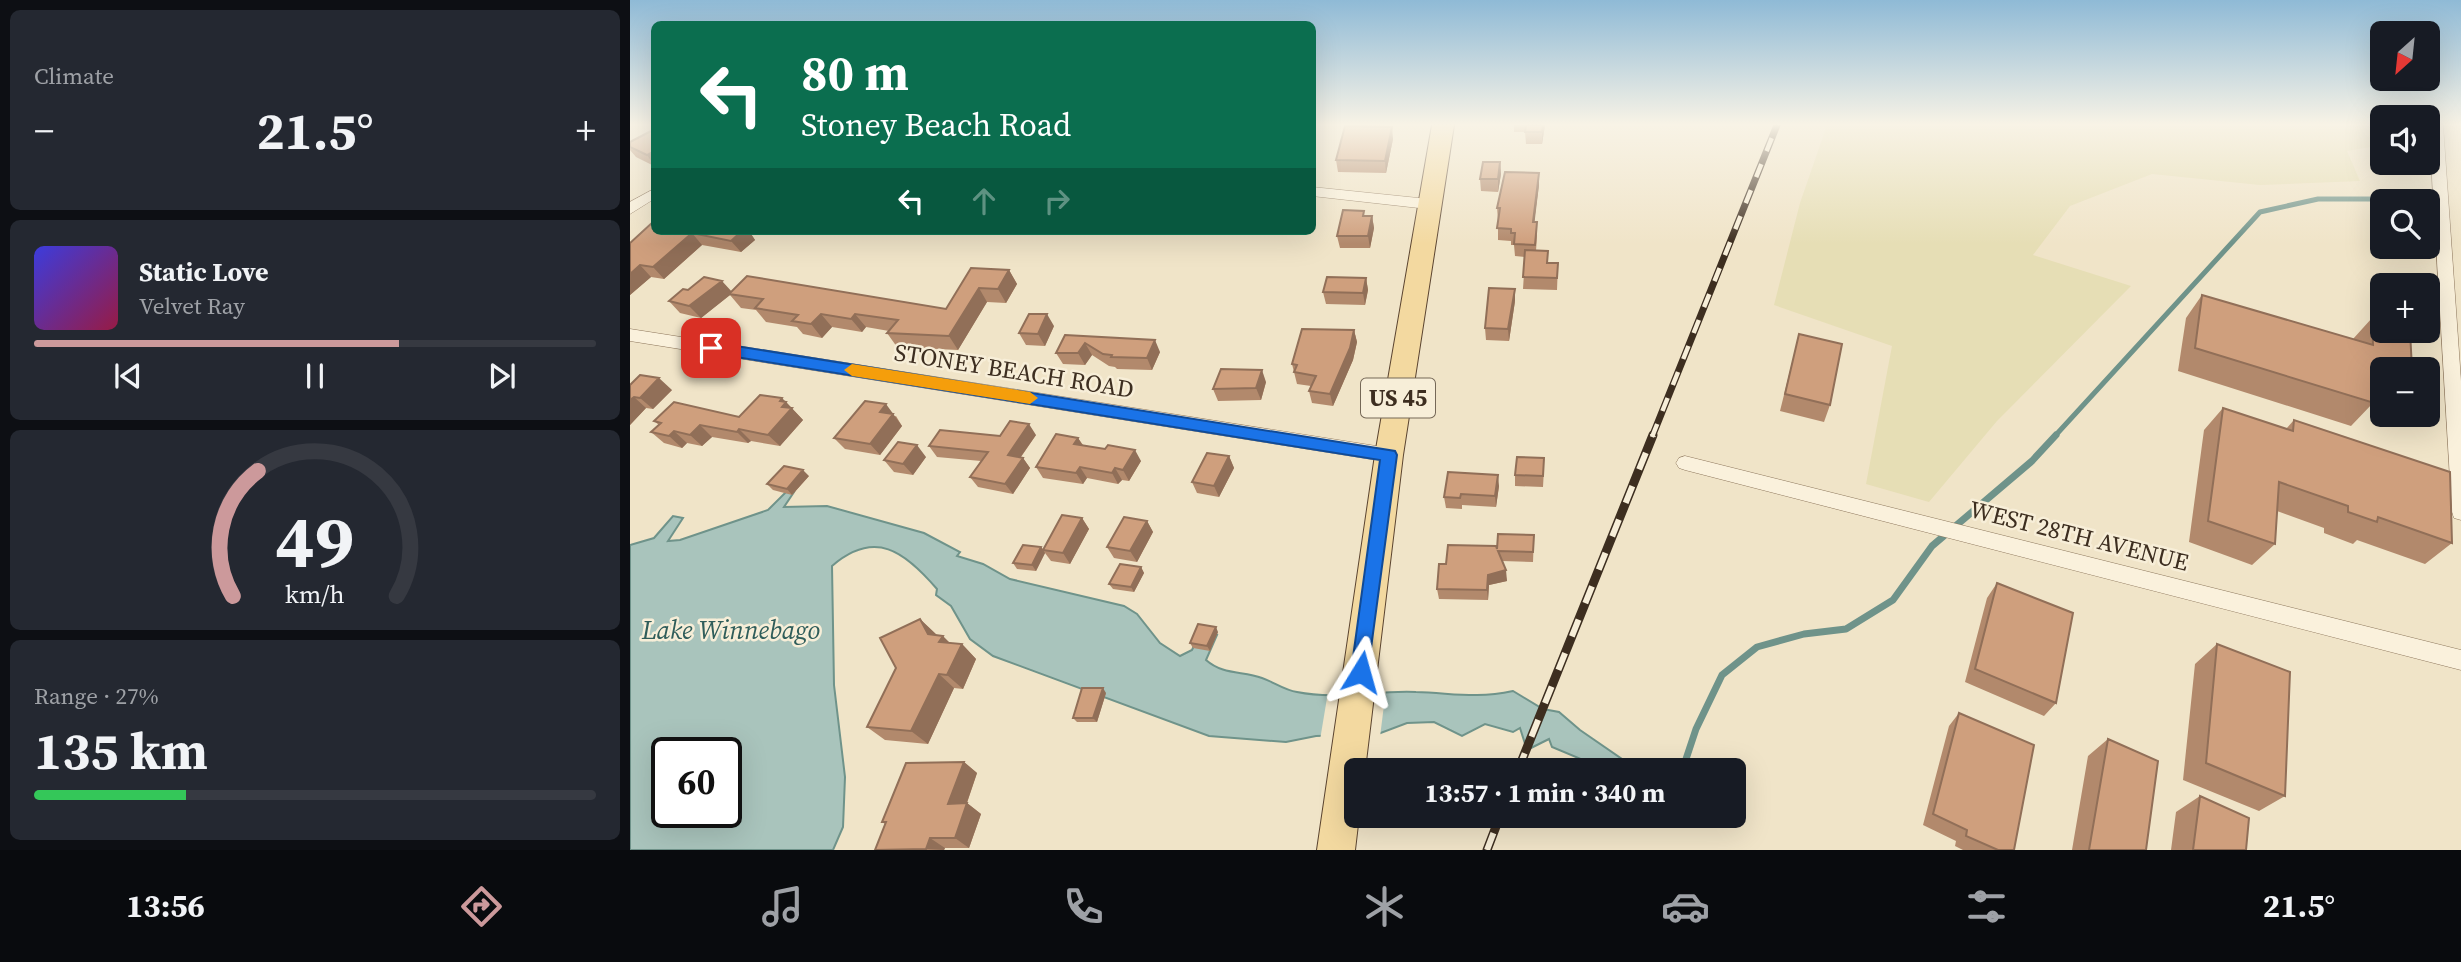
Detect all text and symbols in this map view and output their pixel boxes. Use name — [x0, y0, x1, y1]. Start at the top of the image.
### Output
north arrow — [2370, 21, 2440, 91]
map controls — [2370, 21, 2440, 427]
text: 80 m — [801, 39, 909, 106]
icon: left — [686, 49, 777, 140]
text: Climate — [34, 60, 114, 92]
text: 21.5° — [256, 95, 374, 166]
text: Stoney Beach Road — [801, 103, 1071, 147]
text: − — [34, 105, 54, 157]
text: + — [576, 105, 596, 157]
button: sound — [2370, 105, 2440, 175]
icon: left — [892, 182, 930, 220]
icon: ahead — [965, 182, 1003, 220]
icon: right — [1038, 182, 1076, 220]
button: search — [2370, 189, 2440, 259]
text: Static Love — [139, 254, 268, 290]
button: + — [2370, 273, 2440, 343]
text: Velvet Ray — [139, 290, 245, 322]
pin — [681, 318, 741, 378]
icon: arrive — [692, 329, 730, 367]
street label: STONEY BEACH ROAD — [892, 335, 1136, 406]
icon: previous — [109, 357, 147, 395]
icon: pause — [296, 357, 334, 395]
icon: next — [483, 357, 521, 395]
button: − — [2370, 357, 2440, 427]
road number: US 45 — [1361, 378, 1435, 418]
text: 49 — [276, 491, 354, 590]
street label: WEST 28TH AVENUE — [1966, 492, 2192, 579]
text: km/h — [285, 577, 345, 611]
water label: Lake Winnebago — [641, 612, 820, 648]
position arrow — [1324, 635, 1398, 709]
text: Range · 27% — [34, 680, 159, 712]
text: 135 km — [34, 715, 208, 786]
speed limit sign: 60 — [651, 737, 742, 828]
text: 13:57 · 1 min · 340 m — [1425, 775, 1665, 811]
icon: directions — [457, 882, 506, 931]
icon: music — [758, 882, 807, 931]
icon: phone — [1059, 882, 1108, 931]
icon: climate — [1360, 882, 1409, 931]
icon: car — [1661, 882, 1710, 931]
icon: filters — [1962, 882, 2011, 931]
text: 13:56 — [126, 884, 205, 928]
text: 21.5° — [2263, 884, 2335, 928]

